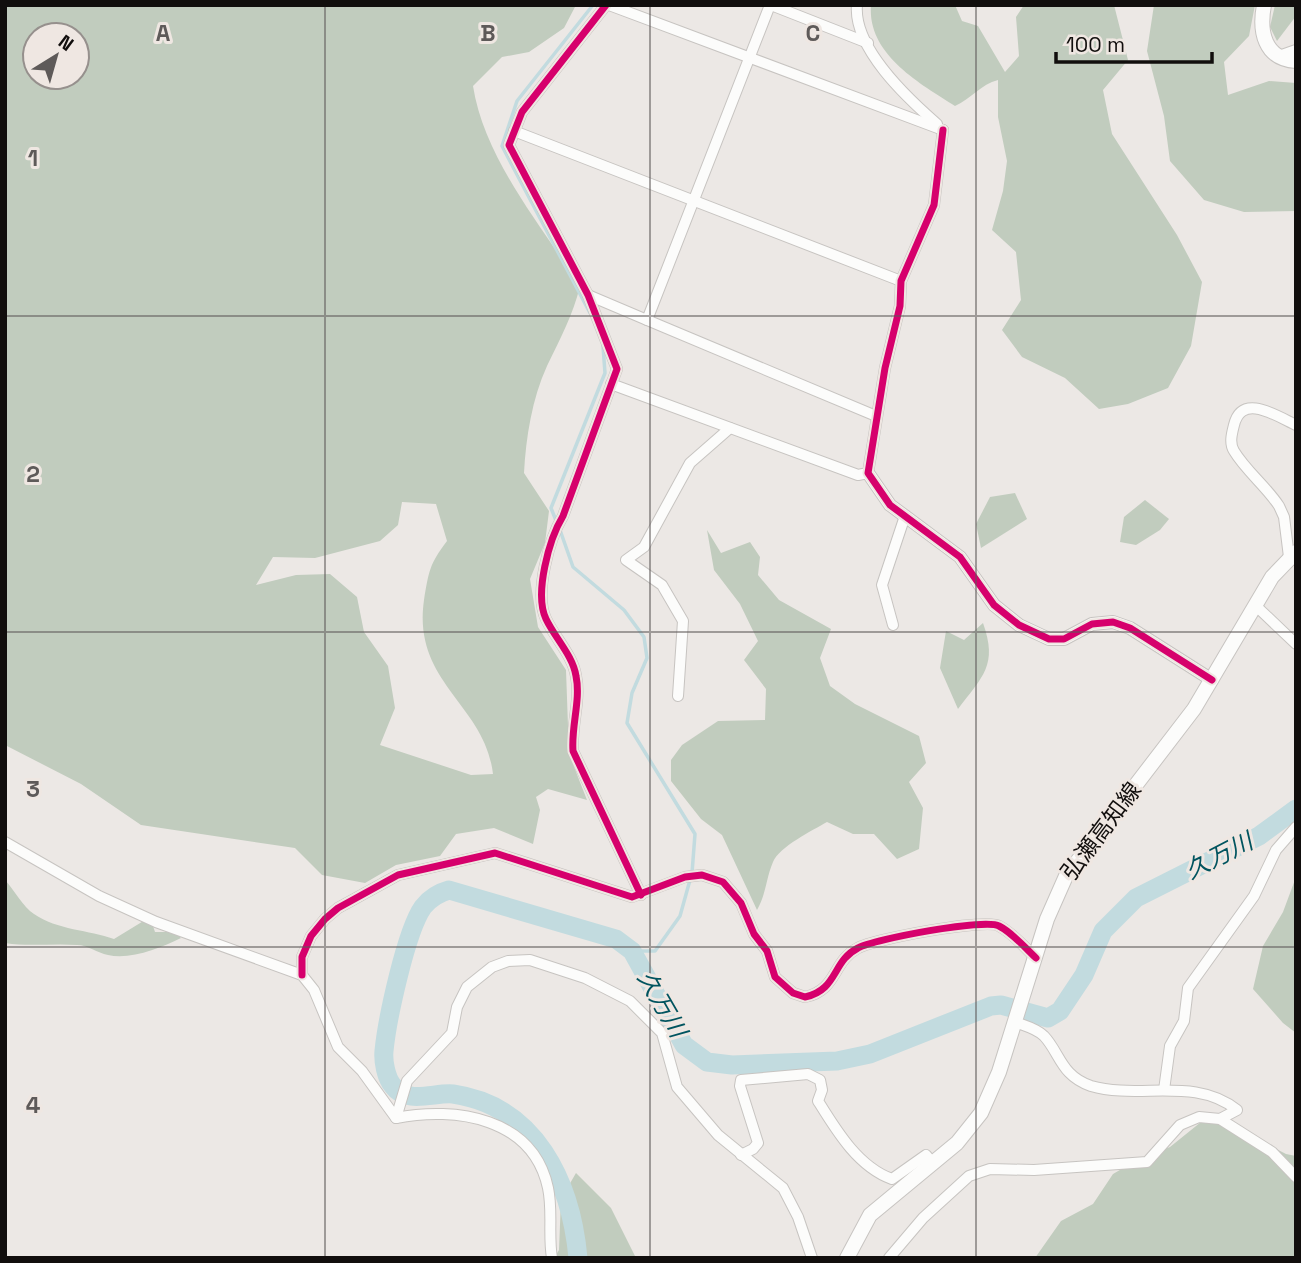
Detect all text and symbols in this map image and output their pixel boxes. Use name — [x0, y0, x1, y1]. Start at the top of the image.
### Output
text: A — [156, 18, 171, 48]
text: B — [480, 18, 496, 48]
text: C — [806, 18, 820, 48]
north arrow — [21, 21, 91, 91]
scale bar — [1056, 21, 1212, 65]
text: N — [53, 29, 79, 57]
text: 100 m — [1066, 31, 1125, 58]
text: 1 — [28, 143, 38, 173]
text: 2 — [26, 459, 40, 489]
text: 3 — [26, 774, 40, 804]
street label: 弘瀬高知線 — [1054, 776, 1148, 886]
water label: 久万川 — [1180, 824, 1261, 886]
water label: 久万川 — [631, 965, 695, 1045]
text: 4 — [26, 1090, 41, 1120]

